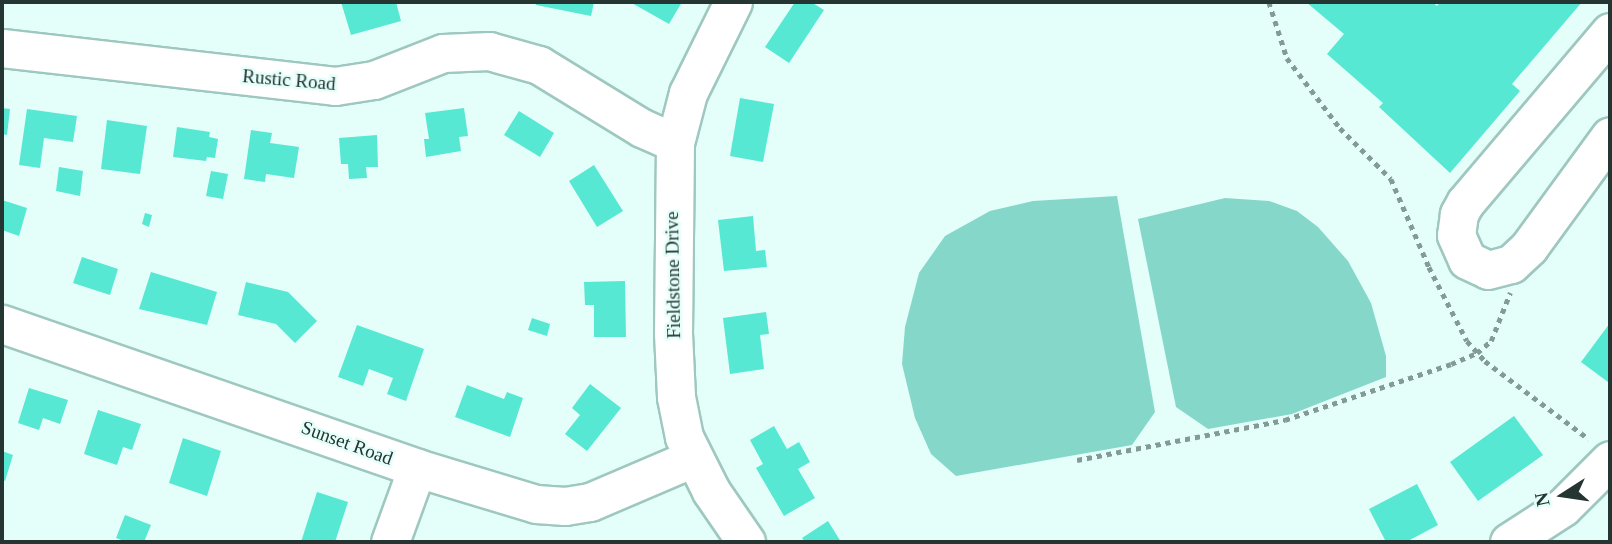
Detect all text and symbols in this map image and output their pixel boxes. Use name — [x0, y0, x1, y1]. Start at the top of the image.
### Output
street label: Rustic Road — [241, 65, 337, 95]
street label: Fieldstone Drive — [660, 211, 686, 339]
street label: Sunset Road — [298, 416, 396, 470]
north arrow — [1528, 460, 1598, 530]
text: N — [1530, 491, 1554, 508]

